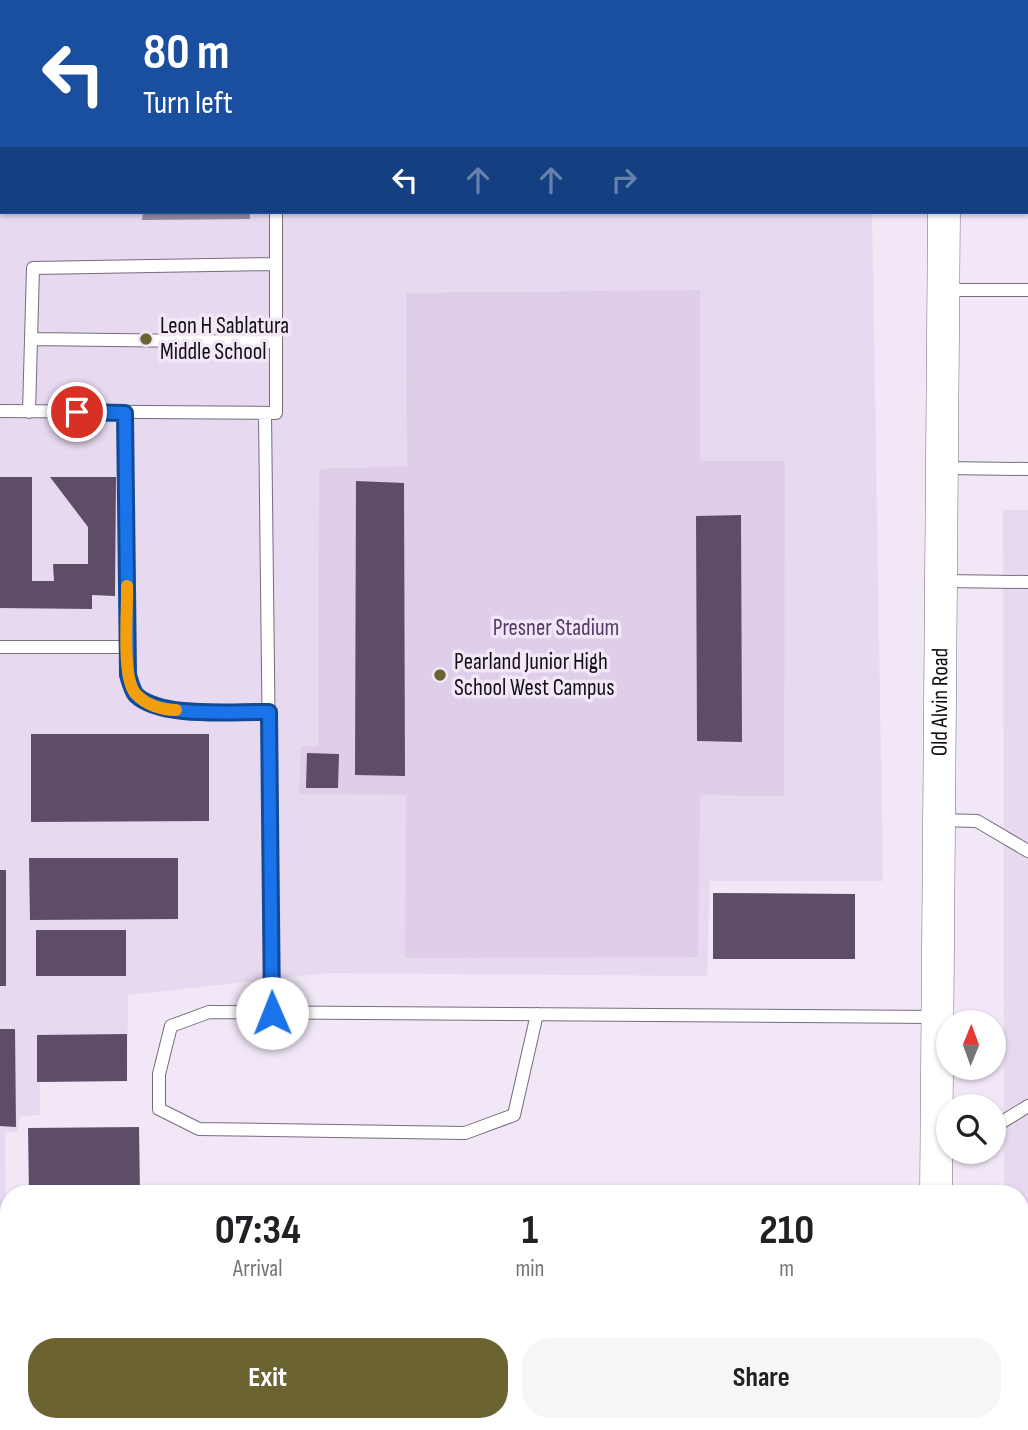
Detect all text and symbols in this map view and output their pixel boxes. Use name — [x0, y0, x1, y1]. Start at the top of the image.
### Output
text: 80 m — [143, 24, 230, 83]
icon: left — [28, 28, 119, 119]
text: Turn left — [143, 84, 233, 123]
icon: left — [386, 161, 424, 199]
icon: ahead — [459, 161, 497, 199]
icon: ahead — [532, 161, 570, 199]
icon: right — [605, 161, 643, 199]
place label: Leon H Sablatura Middle School — [160, 312, 289, 366]
marker: Leon H Sablatura Middle School — [138, 331, 154, 347]
pin — [47, 382, 107, 442]
icon: arrive — [58, 393, 96, 431]
park label: Presner Stadium — [493, 614, 619, 642]
place label: Pearland Junior High School West Campus — [454, 648, 614, 702]
street label: Old Alvin Road — [926, 648, 954, 756]
marker: Pearland Junior High School West Campus — [432, 667, 448, 683]
position arrow — [235, 976, 309, 1050]
north arrow — [936, 1010, 1006, 1080]
map controls — [936, 1010, 1006, 1164]
button: search — [936, 1094, 1006, 1164]
text: 07:34 — [215, 1205, 301, 1256]
text: 1 — [522, 1205, 538, 1256]
text: 210 — [759, 1205, 814, 1256]
text: Arrival — [233, 1255, 282, 1283]
text: min — [516, 1255, 544, 1283]
text: m — [779, 1255, 794, 1283]
button: Exit — [28, 1338, 508, 1418]
button: Share — [522, 1338, 1001, 1418]

